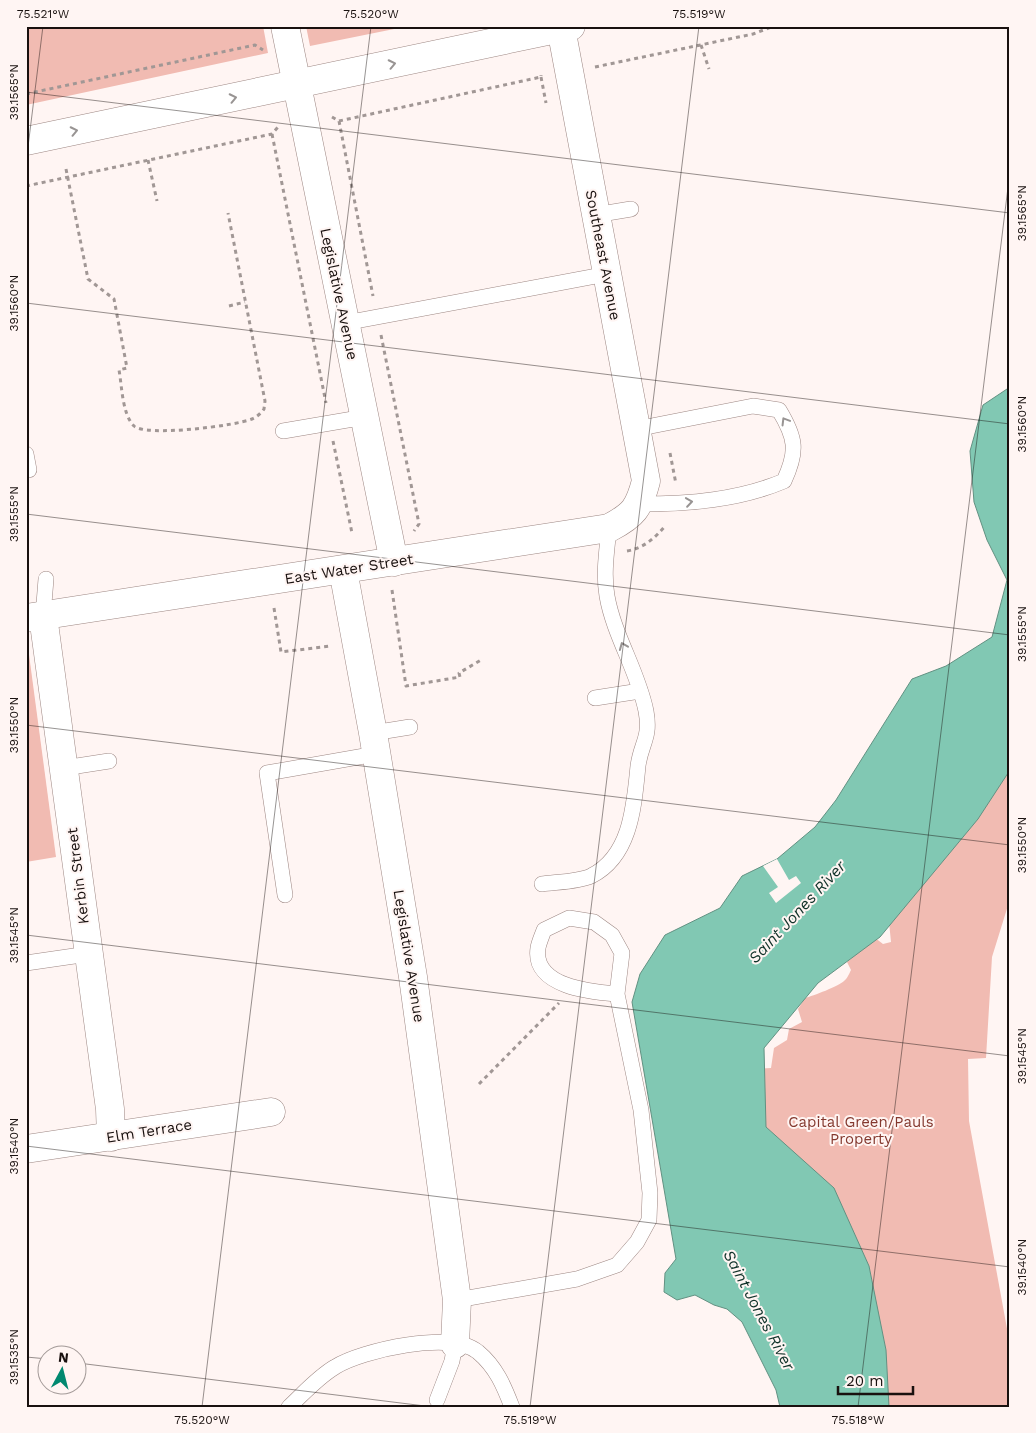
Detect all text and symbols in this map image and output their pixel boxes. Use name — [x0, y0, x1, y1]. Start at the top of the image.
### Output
text: 75.521°W — [17, 7, 70, 21]
text: 75.520°W — [343, 7, 399, 21]
text: 75.519°W — [672, 7, 726, 21]
one-way arrow — [387, 59, 396, 70]
text: 39.1565°N — [7, 64, 21, 120]
one-way arrow — [228, 93, 237, 103]
one-way arrow — [70, 126, 78, 137]
text: 39.1565°N — [1015, 185, 1029, 241]
street label: Southeast Avenue — [582, 188, 624, 322]
street label: Legislative Avenue — [316, 226, 362, 362]
text: 39.1560°N — [7, 275, 21, 331]
text: 39.1560°N — [1015, 396, 1029, 452]
one-way arrow — [782, 417, 792, 426]
text: 39.1555°N — [7, 486, 21, 542]
one-way arrow — [685, 497, 693, 508]
street label: East Water Street — [283, 550, 415, 588]
text: 39.1555°N — [1015, 606, 1029, 662]
one-way arrow — [619, 642, 629, 650]
text: 39.1550°N — [7, 697, 21, 753]
text: 39.1550°N — [1015, 817, 1029, 873]
street label: Kerbin Street — [63, 826, 93, 925]
water label: Saint Jones River — [745, 856, 850, 967]
street label: Legislative Avenue — [390, 888, 428, 1024]
text: 39.1545°N — [7, 907, 21, 963]
text: 39.1545°N — [1015, 1028, 1029, 1084]
park label: Capital Green/Pauls Property — [788, 1113, 934, 1148]
street label: Elm Terrace — [105, 1115, 193, 1147]
text: 39.1540°N — [7, 1118, 21, 1174]
text: 39.1540°N — [1015, 1239, 1029, 1295]
water label: Saint Jones River — [719, 1247, 799, 1374]
text: 39.1535°N — [7, 1329, 21, 1385]
north arrow — [38, 1346, 88, 1396]
text: N — [57, 1349, 70, 1366]
scale bar — [838, 1363, 914, 1395]
text: 20 m — [846, 1372, 884, 1390]
text: 75.520°W — [174, 1413, 230, 1427]
text: 75.519°W — [503, 1413, 557, 1427]
text: 75.518°W — [831, 1413, 885, 1427]

